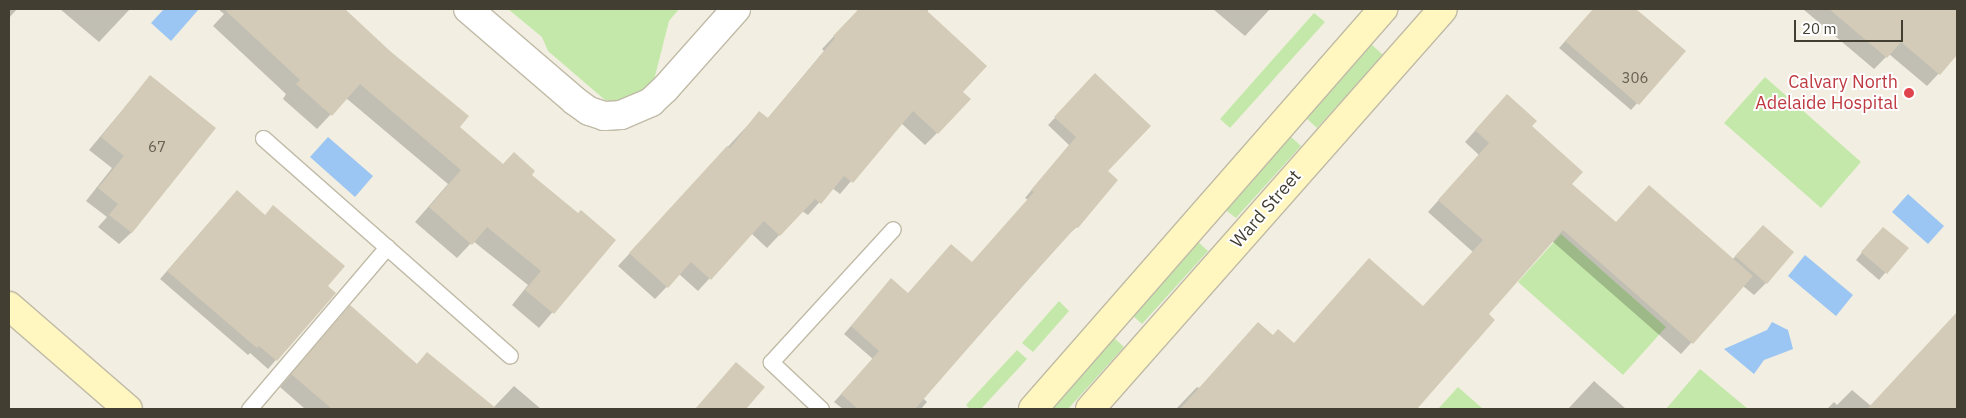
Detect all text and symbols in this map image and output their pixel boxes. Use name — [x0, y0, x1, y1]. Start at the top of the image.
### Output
scale bar — [1796, 10, 1905, 42]
text: 20 m — [1802, 19, 1837, 38]
house number: 306 — [1622, 69, 1648, 87]
place label: Calvary North Adelaide Hospital — [1755, 72, 1898, 115]
marker: Calvary North Adelaide Hospital — [1902, 86, 1916, 100]
house number: 67 — [148, 138, 166, 156]
street label: Ward Street — [1226, 166, 1306, 252]

